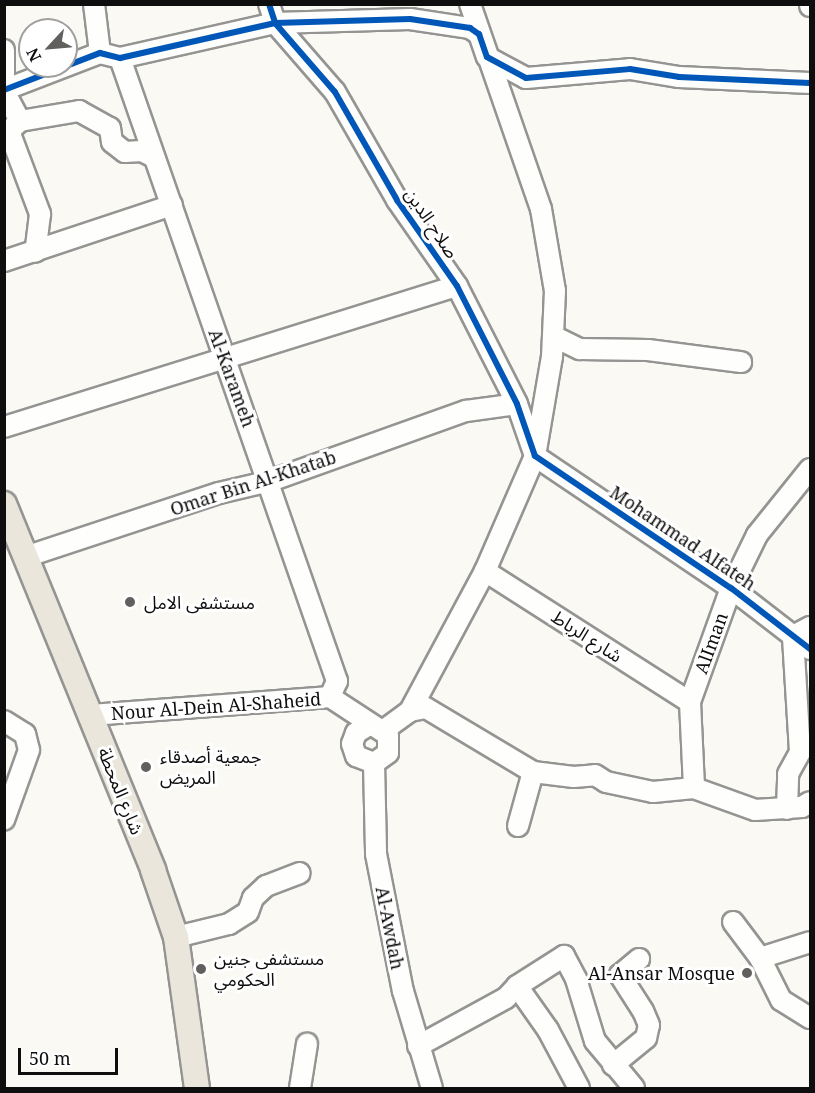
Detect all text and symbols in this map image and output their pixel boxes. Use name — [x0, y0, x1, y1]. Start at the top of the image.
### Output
north arrow — [18, 18, 78, 78]
text: N — [21, 45, 46, 66]
street label: صلاح الدين — [401, 184, 463, 262]
street label: Al-Karameh — [204, 326, 260, 430]
street label: Omar Bin Al-Khatab — [167, 446, 339, 520]
street label: Mohammad Alfateh — [606, 481, 760, 595]
place label: مستشفى الامل — [144, 591, 255, 613]
marker: مستشفى الامل — [121, 593, 139, 611]
street label: شارع الرباط — [548, 605, 626, 667]
street label: AlIman — [690, 609, 732, 677]
street label: Nour Al-Dein Al-Shaheid — [110, 688, 322, 724]
street label: شارع المحطة — [94, 744, 148, 838]
place label: جمعية أصدقاء المريض — [160, 746, 261, 789]
marker: جمعية أصدقاء المريض — [137, 758, 155, 776]
street label: Al-Awdah — [371, 885, 409, 971]
place label: مستشفى جنين الحكومي — [214, 948, 324, 990]
marker: مستشفى جنين الحكومي — [192, 960, 210, 978]
place label: Al-Ansar Mosque — [588, 962, 735, 984]
marker: Al-Ansar Mosque — [740, 966, 754, 980]
scale bar — [21, 1036, 122, 1074]
text: 50 m — [29, 1046, 71, 1070]

